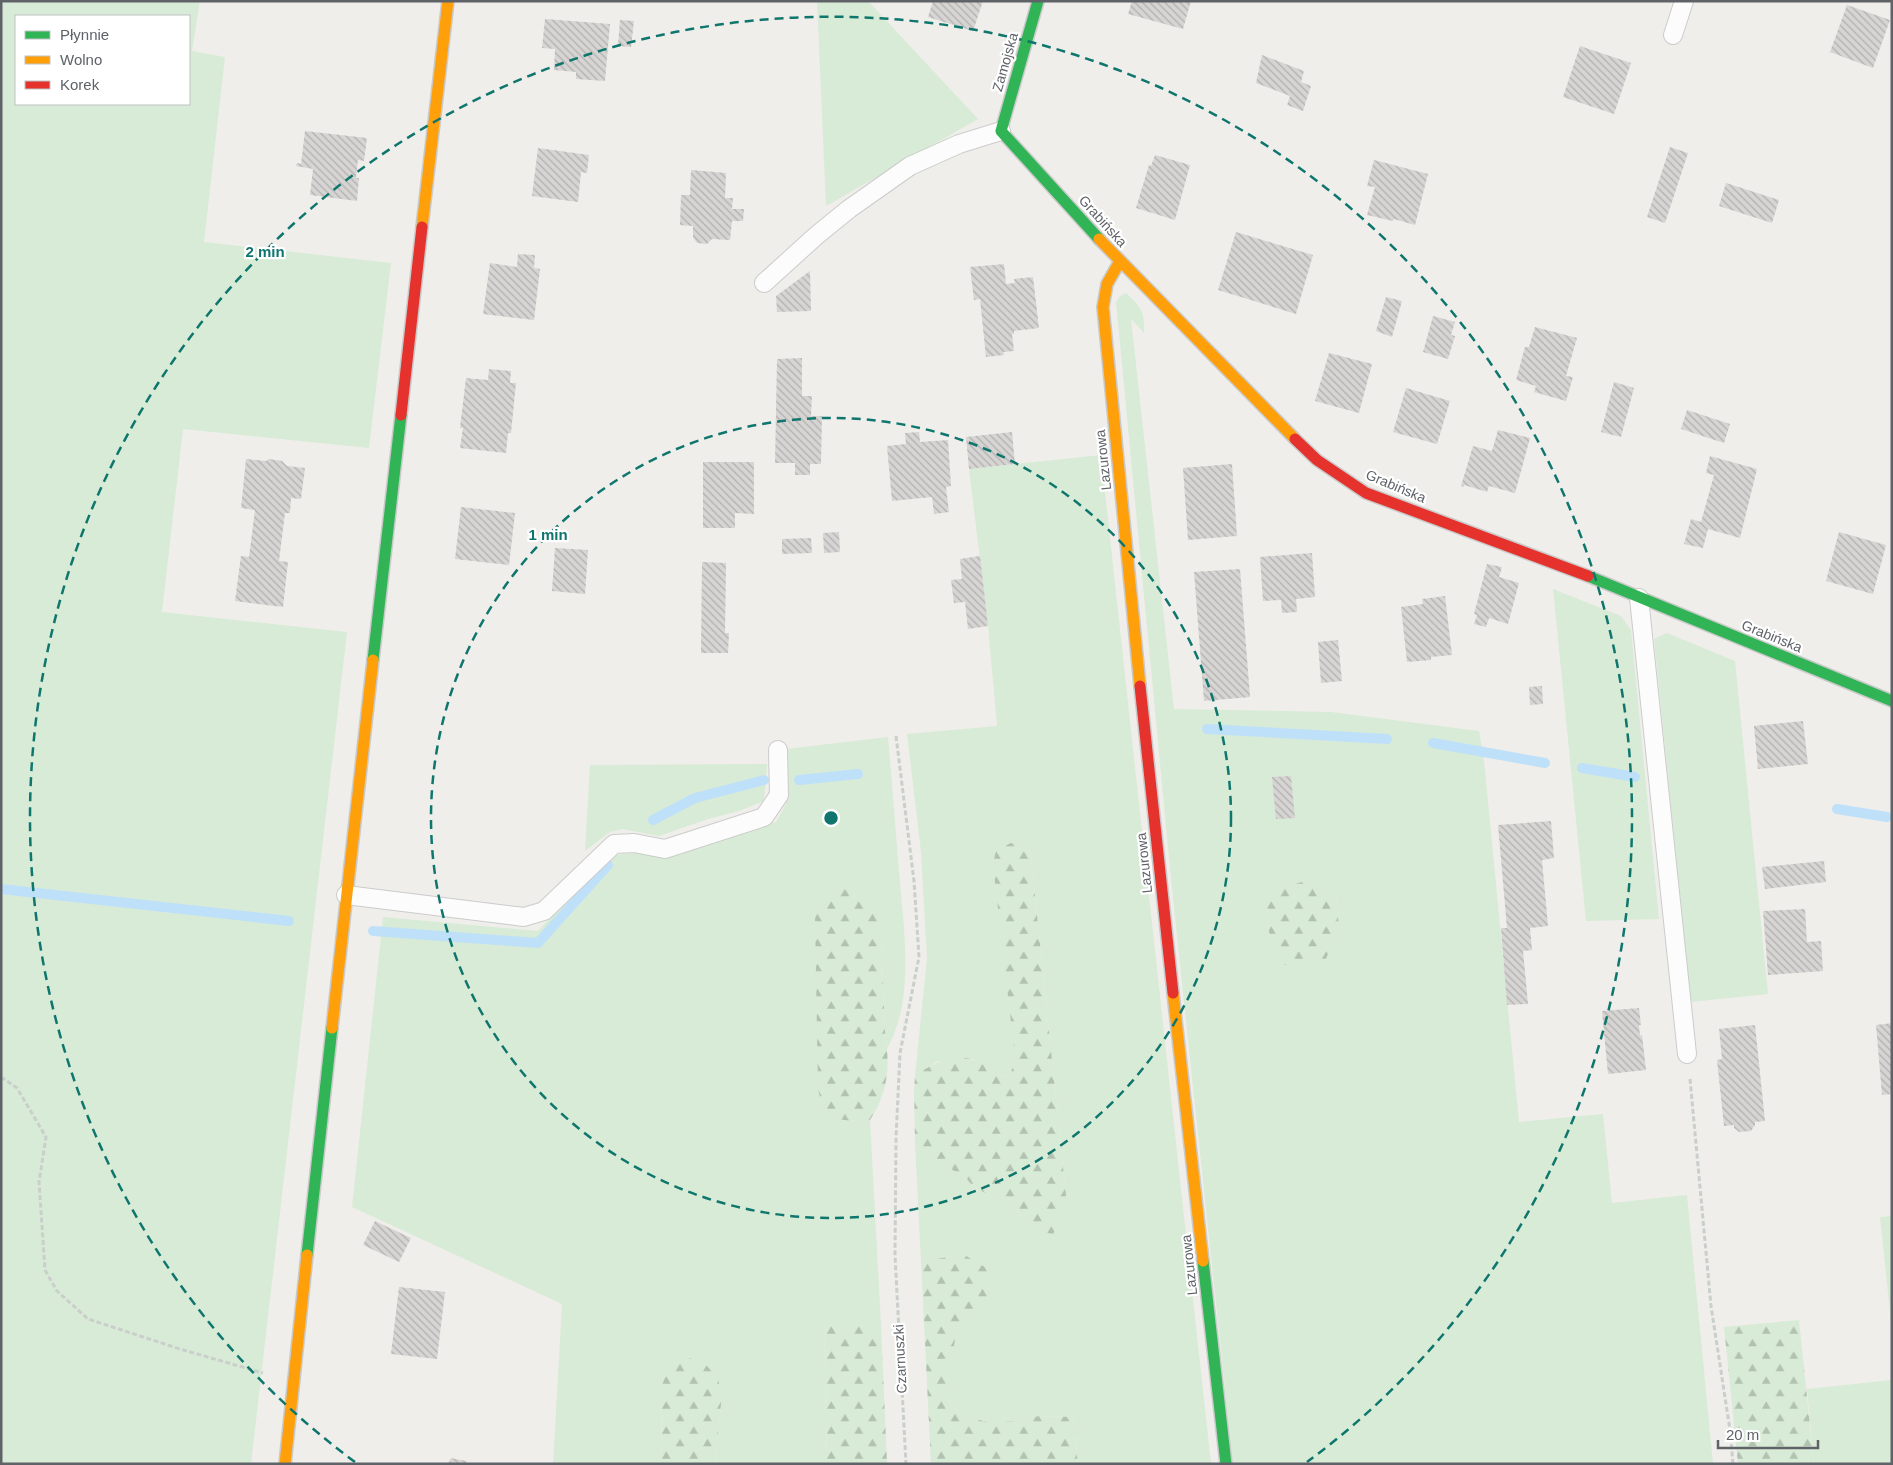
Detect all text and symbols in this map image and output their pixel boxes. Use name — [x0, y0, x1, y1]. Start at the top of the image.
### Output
legend — [15, 15, 190, 105]
text: Płynnie — [60, 26, 109, 43]
street label: Zamojska — [989, 30, 1021, 93]
text: Wolno — [60, 51, 102, 68]
text: Korek — [60, 76, 100, 93]
street label: Grabińska — [1076, 192, 1130, 250]
text: 2 min — [245, 243, 285, 260]
street label: Lazurowa — [1092, 429, 1114, 491]
street label: Grabińska — [1364, 466, 1429, 506]
text: 1 min — [528, 526, 568, 543]
street label: Grabińska — [1739, 617, 1805, 655]
centre of rings — [822, 809, 840, 827]
street label: Lazurowa — [1133, 832, 1155, 894]
street label: Lazurowa — [1178, 1234, 1200, 1296]
street label: Czarnuszki — [890, 1324, 910, 1394]
scale bar — [1718, 1418, 1818, 1450]
text: 20 m — [1726, 1426, 1759, 1443]

